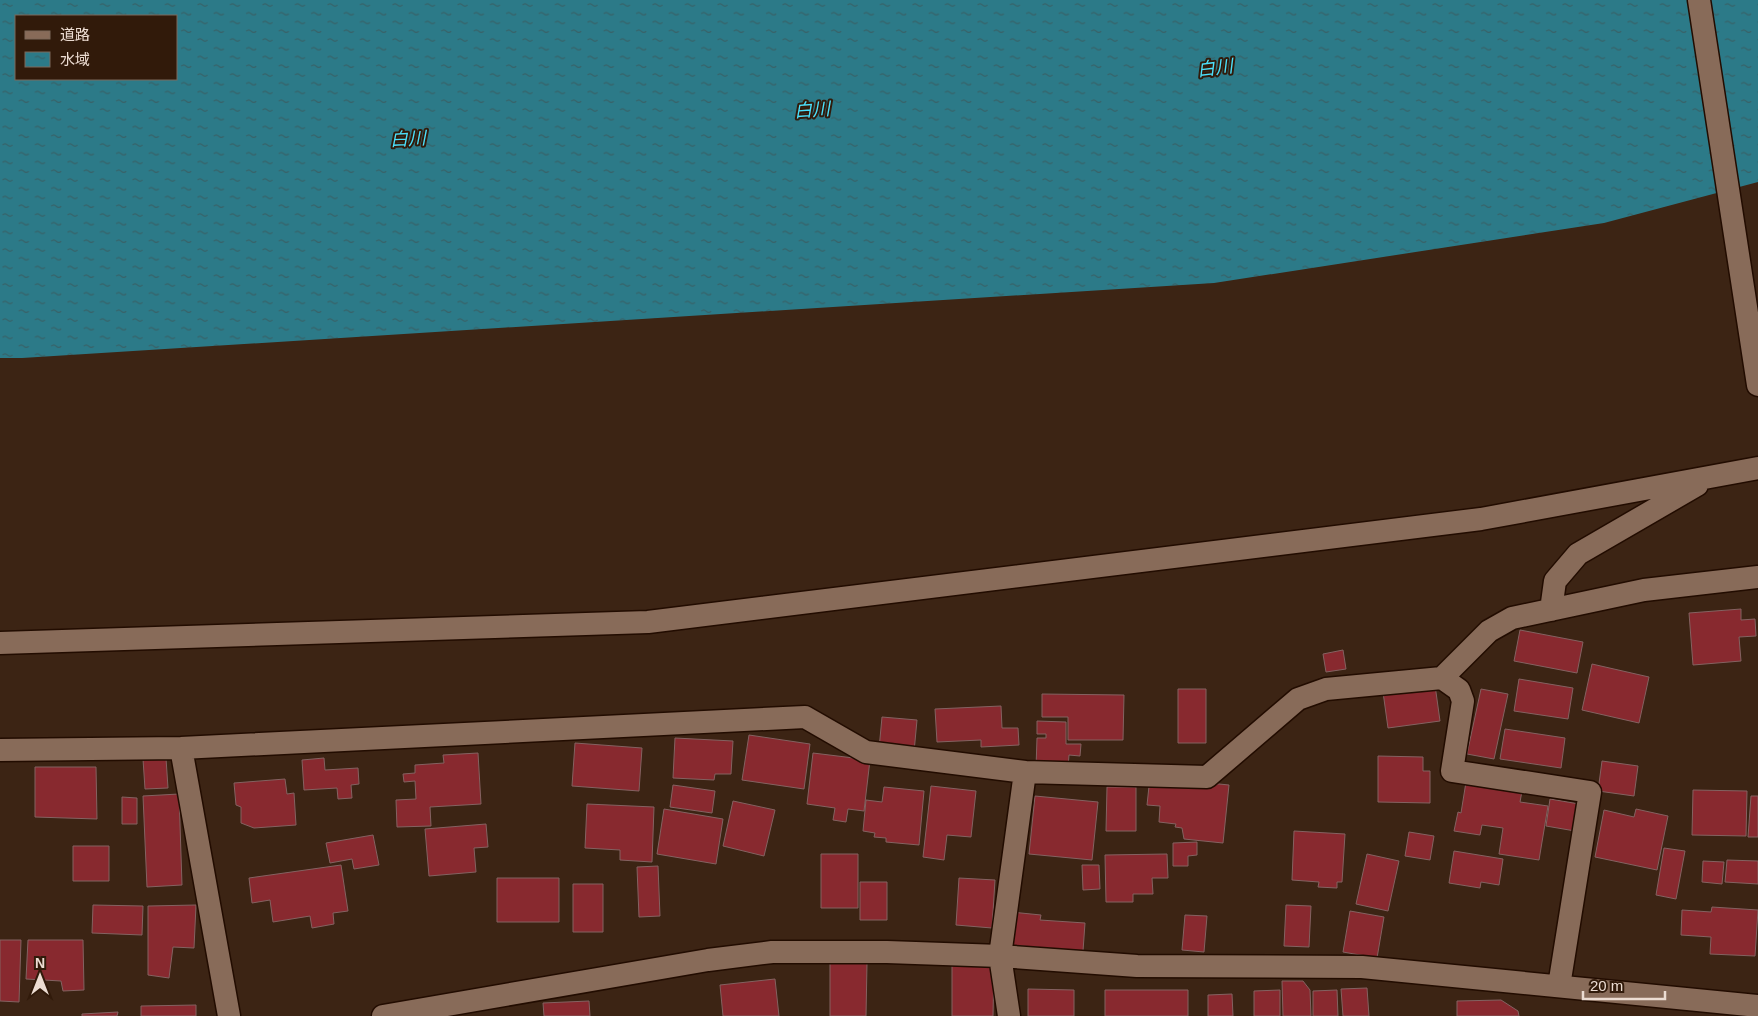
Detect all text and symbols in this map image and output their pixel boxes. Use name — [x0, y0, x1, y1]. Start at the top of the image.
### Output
legend — [15, 15, 178, 80]
text: 道路 — [60, 26, 90, 43]
text: 水域 — [60, 51, 90, 68]
water label: 白川 — [1196, 56, 1236, 80]
water label: 白川 — [793, 99, 833, 121]
water label: 白川 — [390, 128, 428, 150]
north arrow — [15, 951, 65, 1001]
text: N — [35, 955, 45, 971]
scale bar — [1583, 968, 1666, 1000]
text: 20 m — [1590, 977, 1623, 994]

